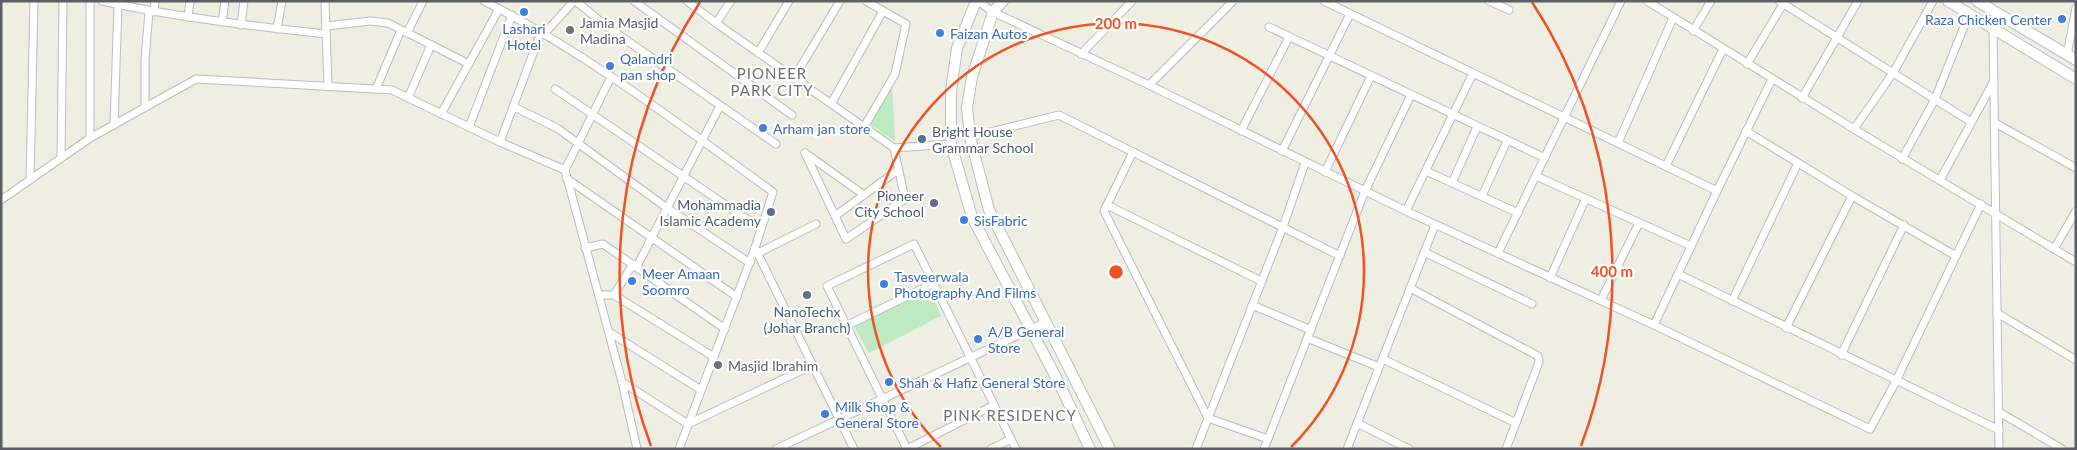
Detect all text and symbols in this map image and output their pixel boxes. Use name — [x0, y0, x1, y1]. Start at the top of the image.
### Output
marker: Lashari Hotel — [518, 6, 530, 18]
place label: Raza Chicken Center — [1925, 11, 2052, 28]
marker: Raza Chicken Center — [2056, 13, 2068, 25]
place label: Jamia Masjid Madina — [580, 14, 658, 47]
text: 200 m — [1095, 14, 1137, 32]
place label: Lashari Hotel — [502, 20, 546, 53]
marker: Jamia Masjid Madina — [564, 24, 576, 36]
place label: Faizan Autos — [950, 25, 1028, 42]
marker: Faizan Autos — [934, 27, 946, 39]
place label: Qalandri pan shop — [620, 50, 676, 83]
marker: Qalandri pan shop — [604, 60, 616, 72]
district label: PIONEER PARK CITY — [730, 64, 814, 99]
place label: Arham jan store — [773, 120, 870, 137]
marker: Arham jan store — [757, 122, 769, 134]
place label: Bright House Grammar School — [932, 123, 1034, 156]
marker: Bright House Grammar School — [916, 133, 928, 145]
place label: Pioneer City School — [855, 187, 924, 220]
place label: Mohammadia Islamic Academy — [660, 196, 762, 229]
marker: Pioneer City School — [928, 197, 940, 209]
marker: Mohammadia Islamic Academy — [765, 206, 777, 218]
place label: SisFabric — [974, 212, 1028, 229]
marker: SisFabric — [958, 214, 970, 226]
text: 400 m — [1591, 262, 1633, 280]
centre of rings — [1107, 263, 1125, 281]
place label: Meer Amaan Soomro — [642, 265, 720, 298]
place label: Tasveerwala Photography And Films — [894, 268, 1036, 301]
marker: Meer Amaan Soomro — [626, 275, 638, 287]
marker: Tasveerwala Photography And Films — [878, 278, 890, 290]
marker: NanoTechx (Johar Branch) — [801, 289, 813, 301]
place label: NanoTechx (Johar Branch) — [763, 303, 851, 336]
place label: A/B General Store — [988, 323, 1064, 356]
marker: A/B General Store — [972, 333, 984, 345]
place label: Masjid Ibrahim — [728, 357, 818, 374]
marker: Masjid Ibrahim — [712, 359, 724, 371]
place label: Shah & Hafiz General Store — [899, 374, 1065, 391]
marker: Shah & Hafiz General Store — [883, 376, 895, 388]
place label: Milk Shop & General Store — [835, 398, 919, 431]
district label: PINK RESIDENCY — [943, 406, 1077, 424]
marker: Milk Shop & General Store — [819, 408, 831, 420]

